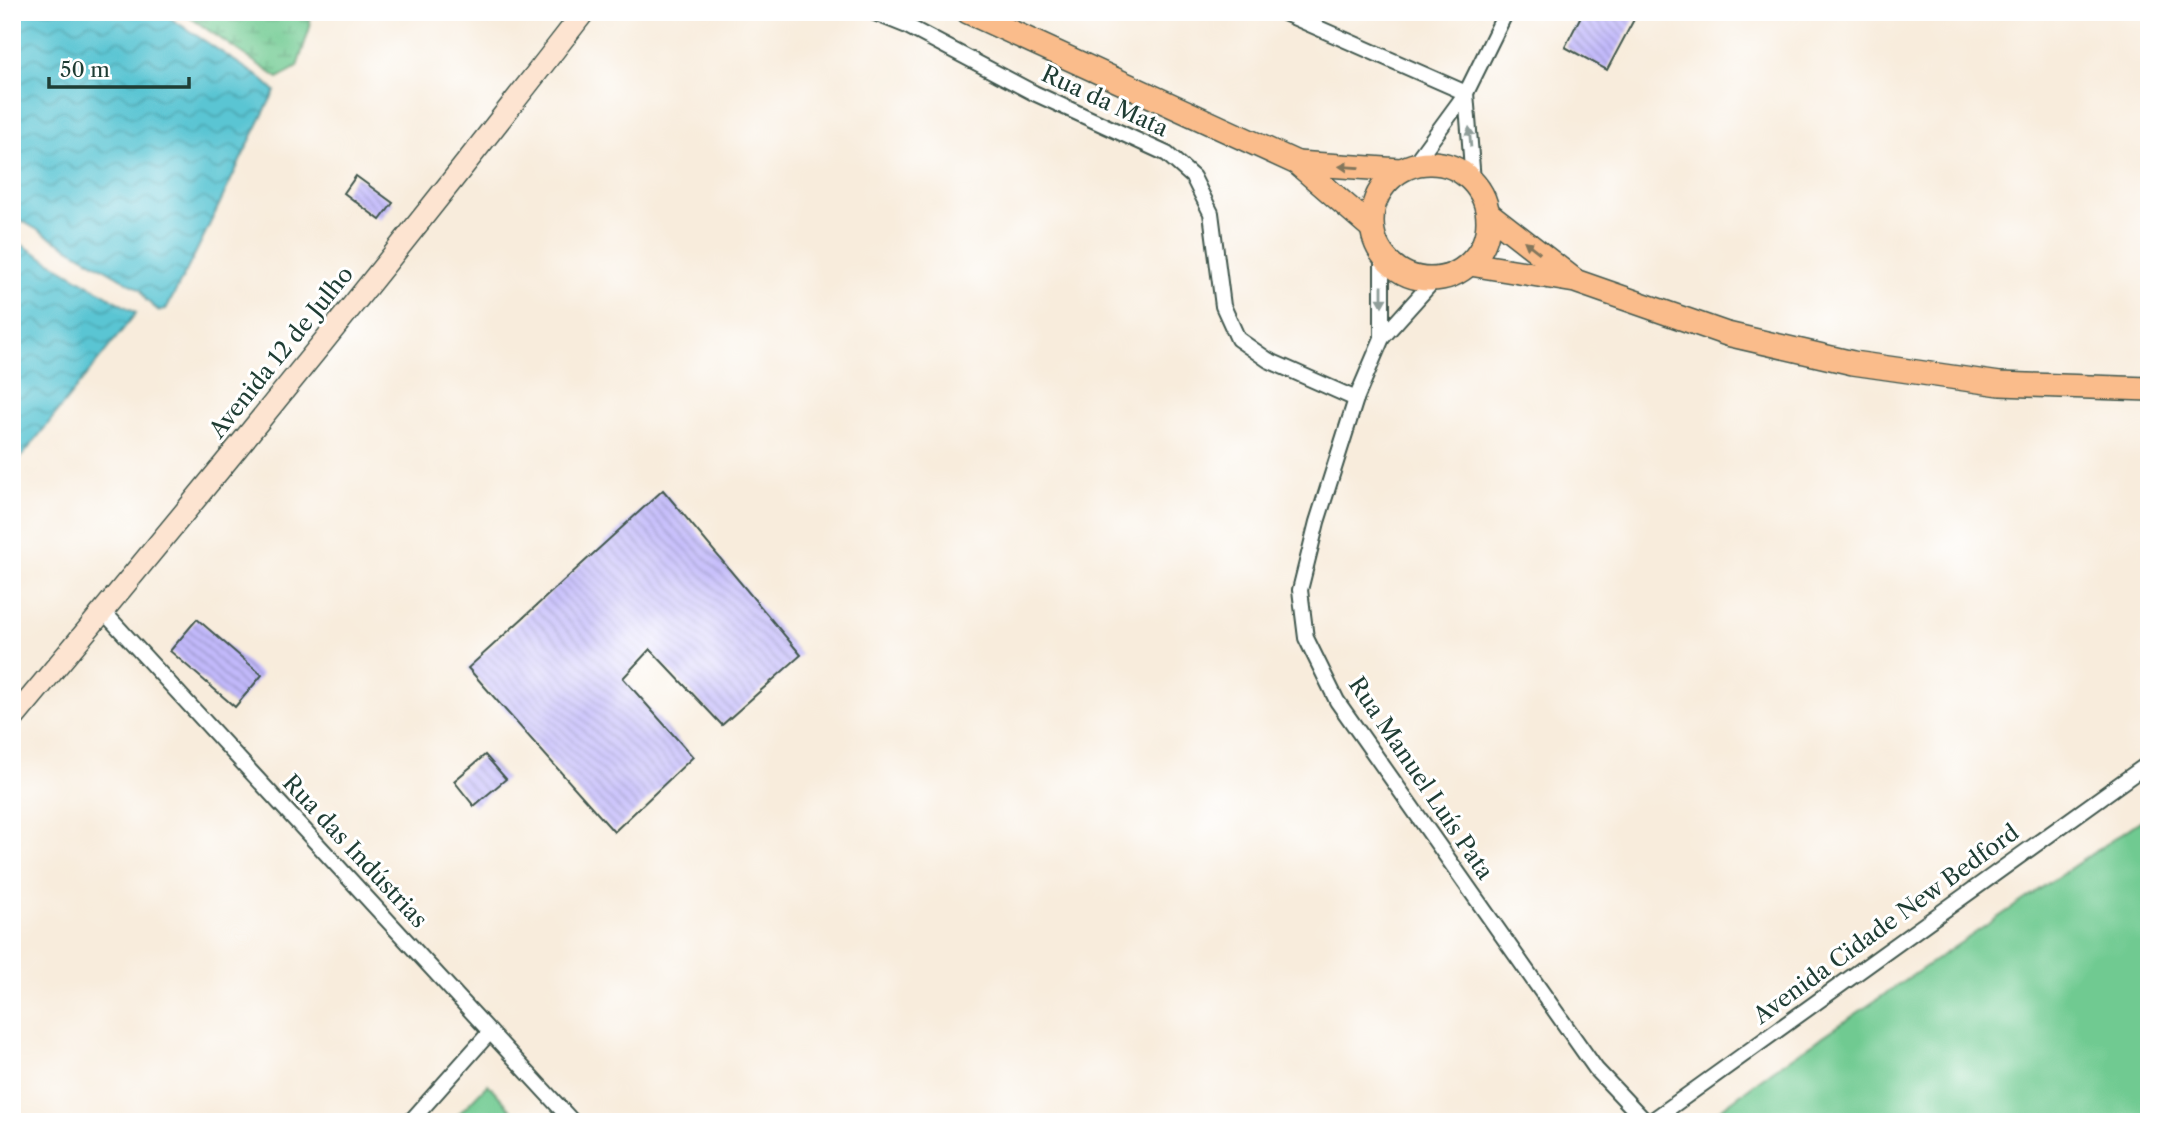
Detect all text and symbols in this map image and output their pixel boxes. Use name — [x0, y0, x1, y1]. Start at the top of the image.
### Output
scale bar — [49, 46, 189, 90]
text: 50 m — [60, 57, 110, 82]
street label: Rua da Mata — [1037, 59, 1174, 143]
one-way arrow — [1464, 126, 1475, 148]
one-way arrow — [1338, 161, 1360, 172]
one-way arrow — [1523, 239, 1541, 254]
street label: Avenida 12 de Julho — [202, 260, 359, 444]
one-way arrow — [1376, 285, 1388, 307]
street label: Rua Manuel Luís Pata — [1343, 671, 1500, 885]
street label: Rua das Indústrias — [277, 769, 433, 933]
street label: Avenida Cidade New Bedford — [1747, 818, 2024, 1030]

